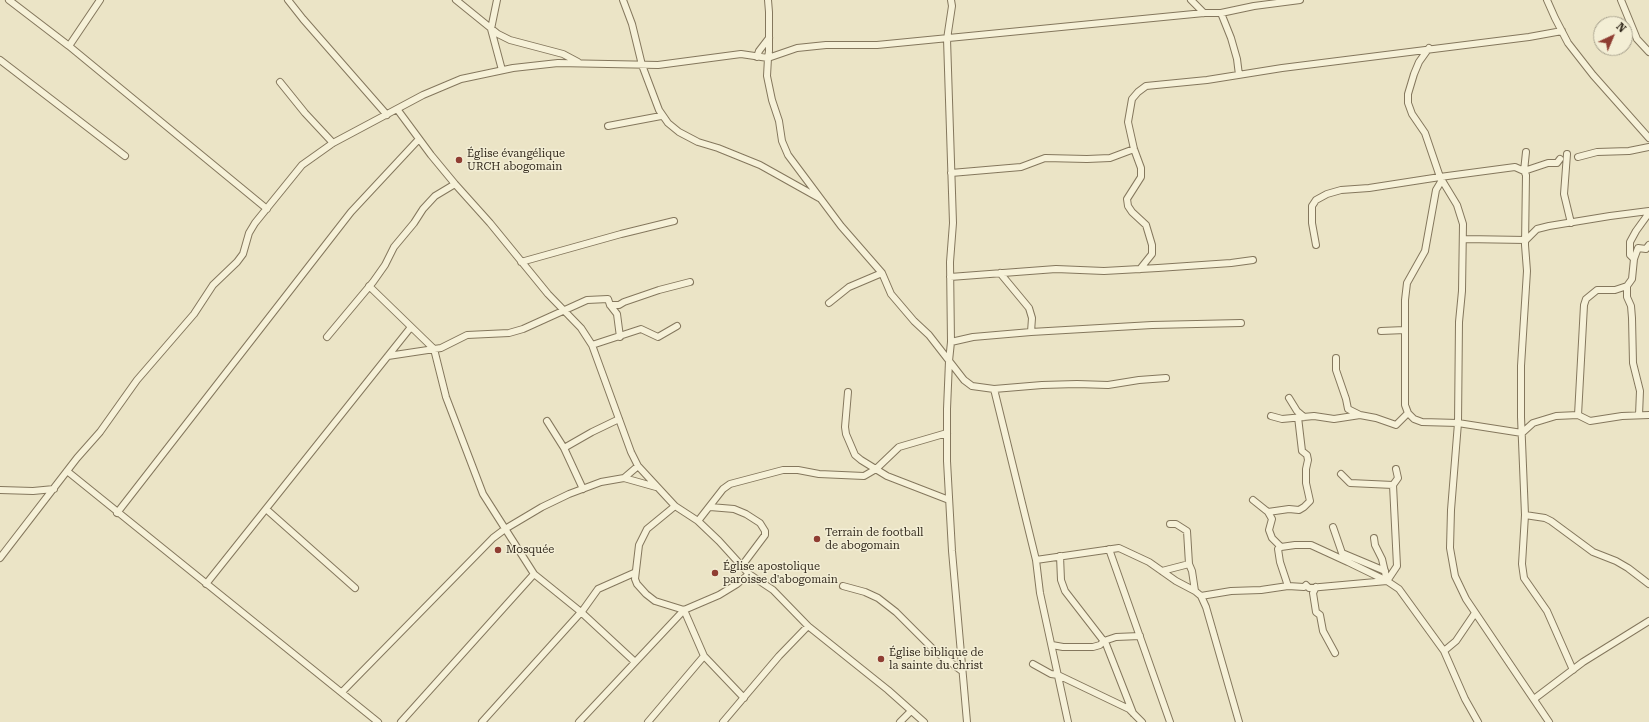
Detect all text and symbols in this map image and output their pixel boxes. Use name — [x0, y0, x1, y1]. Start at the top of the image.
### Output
north arrow — [1593, 16, 1633, 56]
text: N — [1613, 20, 1629, 35]
place label: Église évangélique URCH abogomain — [467, 147, 565, 173]
marker: Église évangélique URCH abogomain — [454, 155, 464, 165]
place label: Terrain de football de abogomain — [825, 526, 923, 552]
marker: Terrain de football de abogomain — [812, 534, 822, 544]
place label: Mosquée — [506, 543, 554, 557]
marker: Mosquée — [493, 545, 503, 555]
place label: Église apostolique paroisse d'abogomain — [723, 560, 838, 586]
marker: Église apostolique paroisse d'abogomain — [710, 568, 720, 578]
place label: Église biblique de la sainte du christ — [889, 646, 984, 672]
marker: Église biblique de la sainte du christ — [876, 654, 886, 664]

